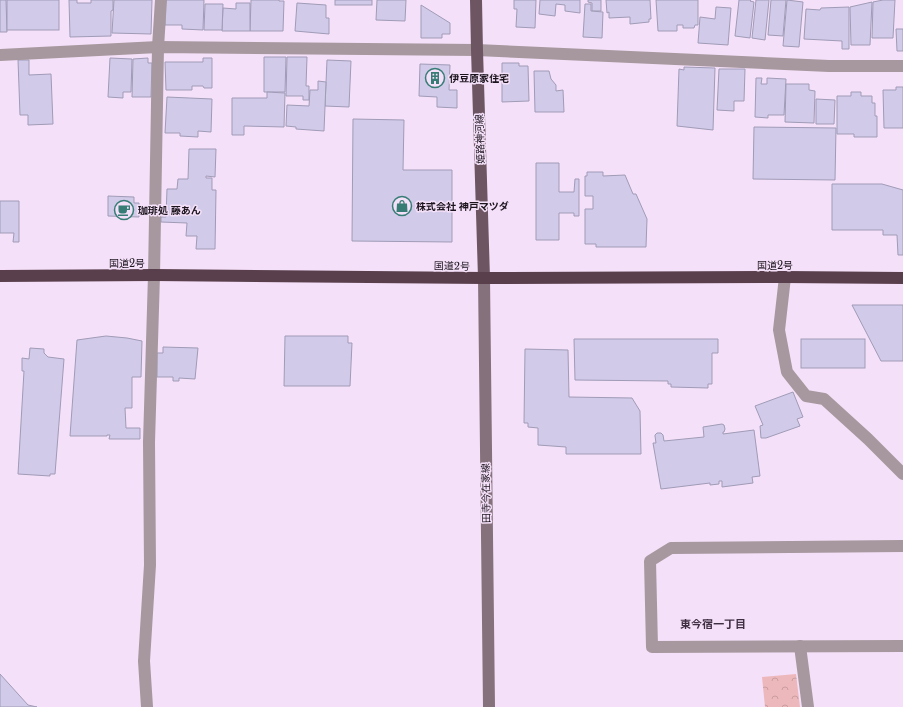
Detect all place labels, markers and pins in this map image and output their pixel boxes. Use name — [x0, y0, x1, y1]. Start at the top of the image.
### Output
building icon: 伊豆原家住宅 — [424, 67, 446, 89]
place label: 伊豆原家住宅 — [449, 72, 509, 85]
shop icon: 株式会社 神戸マツダ — [391, 195, 413, 217]
cafe icon: 珈琲処 藤あん — [113, 199, 135, 221]
place label: 株式会社 神戸マツダ — [416, 200, 509, 213]
place label: 珈琲処 藤あん — [138, 204, 201, 217]

